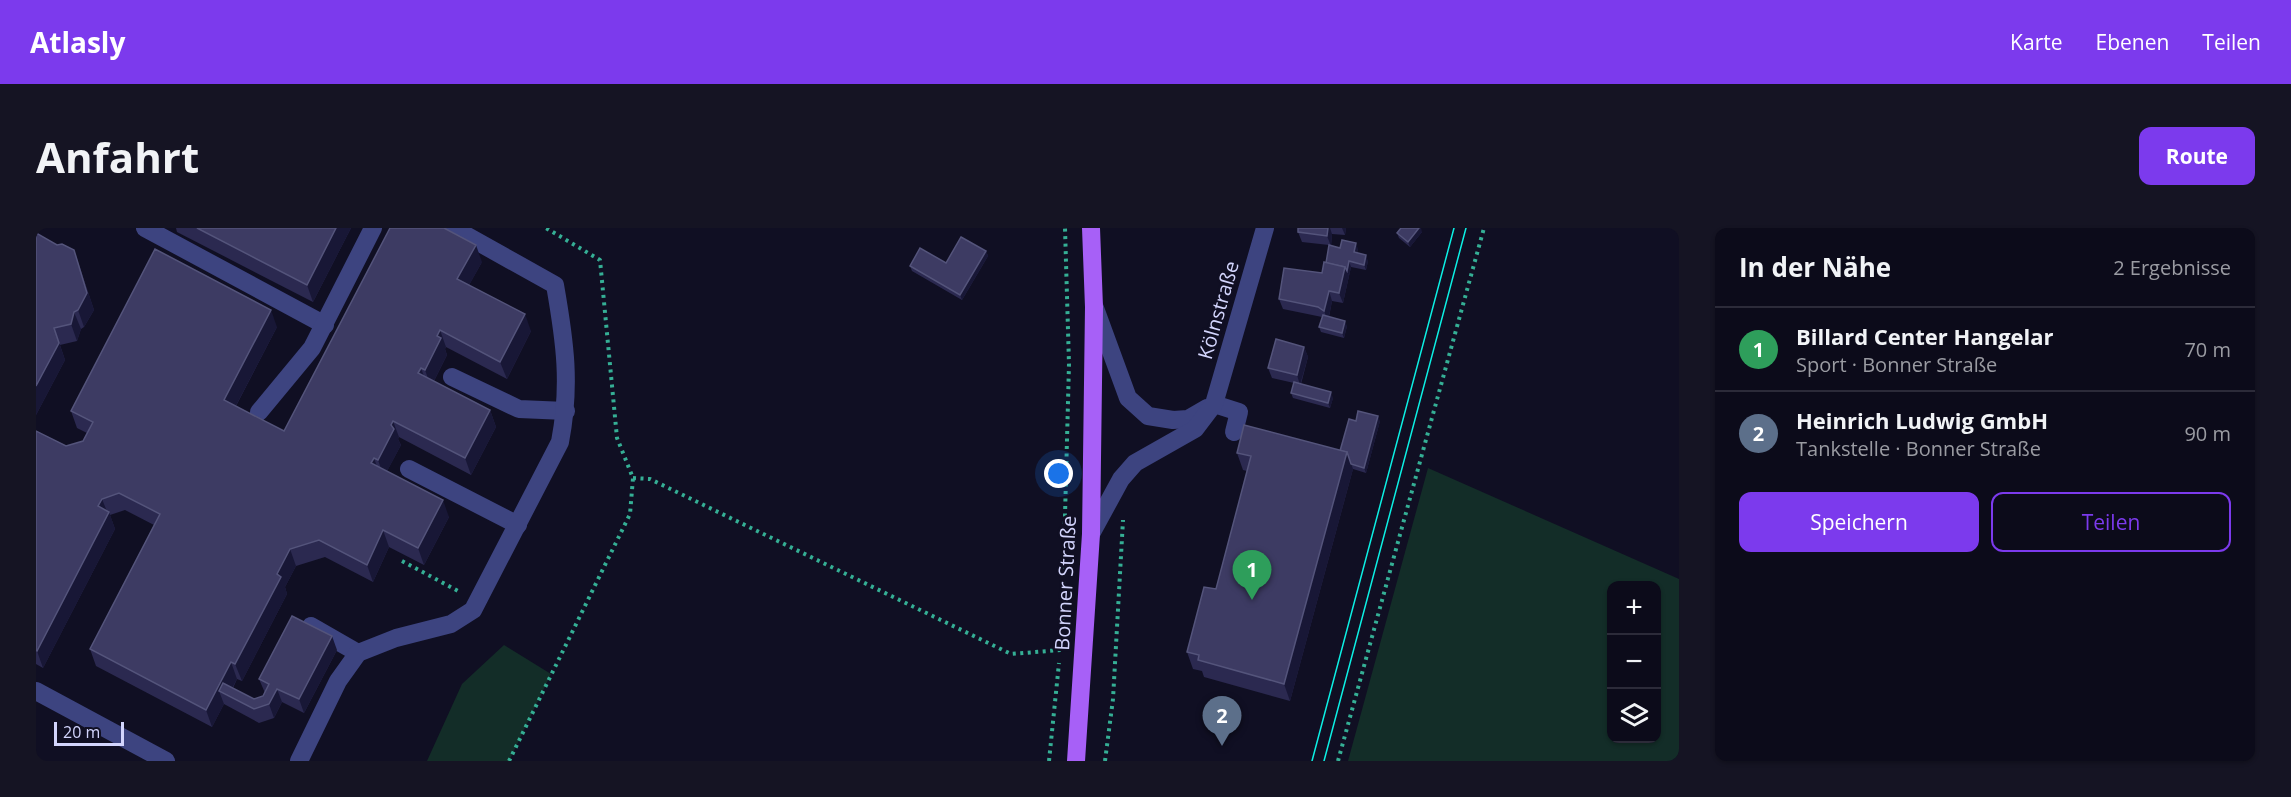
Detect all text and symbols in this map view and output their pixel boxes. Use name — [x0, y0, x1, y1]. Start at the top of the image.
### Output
text: Atlasly — [30, 23, 125, 61]
text: Karte — [2010, 28, 2063, 56]
text: Ebenen — [2096, 28, 2169, 56]
text: Teilen — [2202, 28, 2261, 56]
button: Route — [2139, 127, 2255, 185]
text: Anfahrt — [36, 128, 199, 185]
text: In der Nähe — [1739, 249, 1891, 285]
text: 2 Ergebnisse — [2113, 254, 2231, 281]
street label: Kölnstraße — [1191, 258, 1245, 362]
text: Billard Center Hangelar — [1796, 321, 2054, 351]
text: 1 — [1753, 336, 1764, 363]
text: 70 m — [2184, 336, 2231, 363]
text: Sport · Bonner Straße — [1796, 351, 1997, 378]
text: Heinrich Ludwig GmbH — [1796, 405, 2048, 435]
text: 2 — [1753, 420, 1764, 447]
text: 90 m — [2184, 420, 2231, 447]
text: Tankstelle · Bonner Straße — [1796, 435, 2041, 462]
your location — [1044, 459, 1073, 488]
button: Speichern — [1739, 492, 1979, 552]
button: Teilen — [1991, 492, 2231, 552]
street label: Bonner Straße — [1048, 515, 1082, 651]
pin: 1 — [1232, 550, 1272, 600]
map controls — [1607, 581, 1661, 743]
button: + — [1607, 581, 1661, 635]
button: − — [1607, 635, 1661, 689]
button: layers — [1607, 689, 1661, 743]
pin: 2 — [1202, 696, 1242, 746]
scale bar — [54, 719, 124, 746]
text: 20 m — [63, 721, 100, 743]

